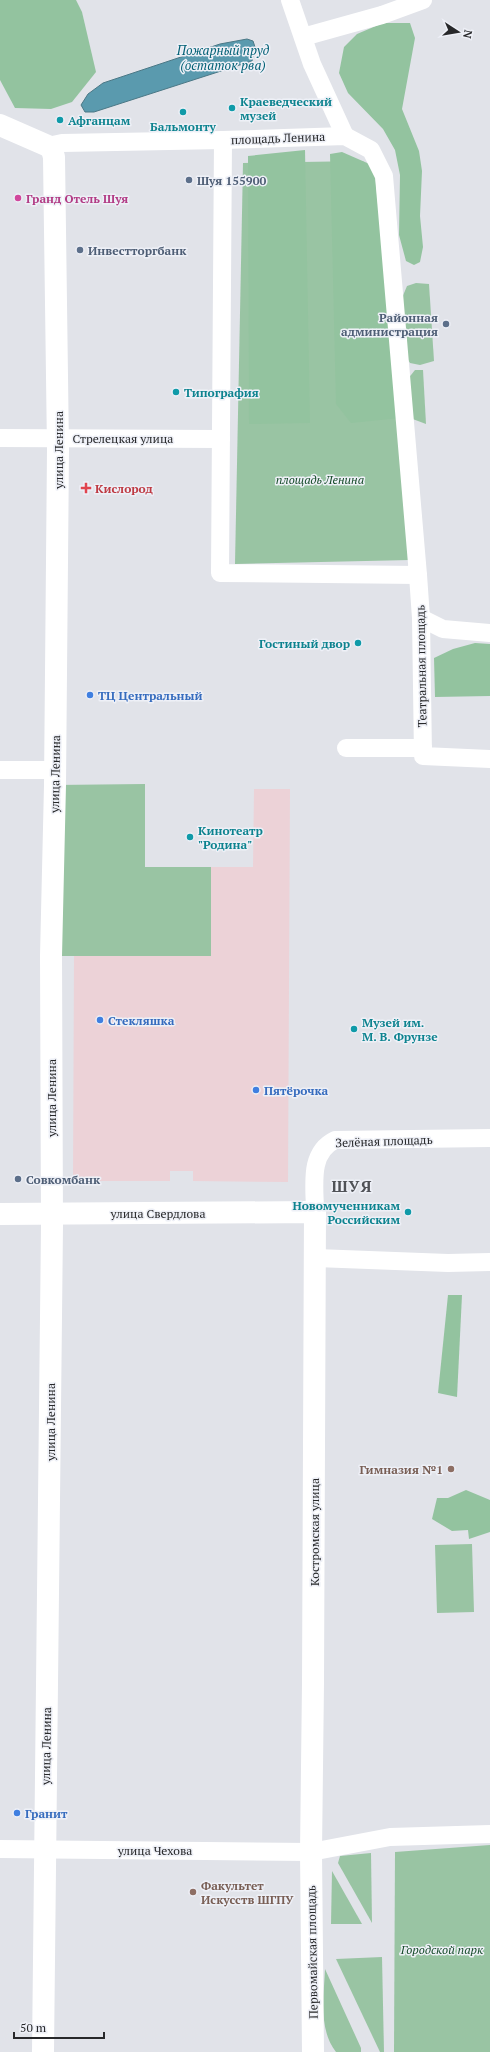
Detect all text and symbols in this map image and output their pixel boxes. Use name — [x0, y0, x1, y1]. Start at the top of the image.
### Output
north arrow — [438, 12, 478, 52]
text: N — [460, 29, 475, 40]
water label: Пожарный пруд (остаток рва) — [176, 41, 270, 74]
place label: Краеведческий музей — [240, 94, 332, 123]
marker: Краеведческий музей — [227, 103, 237, 113]
marker: Бальмонту — [178, 107, 188, 117]
place label: Афганцам — [68, 113, 131, 128]
marker: Афганцам — [55, 115, 65, 125]
place label: Бальмонту — [150, 119, 217, 134]
street label: площадь Ленина — [231, 129, 325, 147]
place label: Шуя 155900 — [197, 173, 266, 188]
marker: Шуя 155900 — [184, 175, 194, 185]
place label: Гранд Отель Шуя — [26, 191, 128, 206]
marker: Гранд Отель Шуя — [13, 193, 23, 203]
place label: Инвестторгбанк — [88, 243, 187, 258]
marker: Инвестторгбанк — [75, 245, 85, 255]
place label: Районная администрация — [341, 310, 438, 339]
marker: Районная администрация — [441, 319, 451, 329]
place label: Типография — [184, 385, 259, 400]
marker: Типография — [171, 387, 181, 397]
street label: улица Ленина — [51, 411, 66, 490]
street label: Стрелецкая улица — [73, 431, 173, 446]
park label: площадь Ленина — [276, 472, 364, 487]
place label: Кислород — [95, 481, 153, 496]
marker: Кислород — [80, 482, 92, 494]
street label: Театральная площадь — [412, 605, 430, 727]
place label: Гостиный двор — [259, 636, 350, 651]
marker: Гостиный двор — [353, 638, 363, 648]
place label: ТЦ Центральный — [98, 688, 203, 703]
marker: ТЦ Центральный — [85, 690, 95, 700]
street label: улица Ленина — [47, 735, 63, 814]
place label: Кинотеатр "Родина" — [198, 823, 263, 852]
marker: Кинотеатр "Родина" — [185, 832, 195, 842]
place label: Стекляшка — [108, 1013, 175, 1028]
marker: Стекляшка — [95, 1015, 105, 1025]
place label: Музей им. М. В. Фрунзе — [362, 1015, 438, 1044]
marker: Музей им. М. В. Фрунзе — [349, 1024, 359, 1034]
street label: улица Ленина — [44, 1059, 59, 1138]
place label: Пятёрочка — [264, 1083, 329, 1098]
marker: Пятёрочка — [251, 1085, 261, 1095]
street label: Зелёная площадь — [335, 1132, 433, 1150]
place label: Совкомбанк — [26, 1172, 101, 1187]
marker: Совкомбанк — [13, 1174, 23, 1184]
district label: ШУЯ — [331, 1175, 373, 1197]
place label: Новомученникам Российским — [292, 1198, 400, 1227]
street label: улица Свердлова — [109, 1206, 206, 1221]
marker: Новомученникам Российским — [403, 1207, 413, 1217]
street label: улица Ленина — [43, 1383, 58, 1462]
place label: Гимназия №1 — [360, 1462, 443, 1477]
marker: Гимназия №1 — [446, 1464, 456, 1474]
street label: Костромская улица — [307, 1478, 322, 1586]
street label: улица Ленина — [38, 1707, 54, 1786]
place label: Гранит — [25, 1806, 68, 1821]
marker: Гранит — [12, 1808, 22, 1818]
street label: улица Чехова — [117, 1843, 192, 1858]
place label: Факультет Искусств ШГПУ — [201, 1878, 294, 1907]
street label: Первомайская площадь — [303, 1885, 321, 2019]
marker: Факультет Искусств ШГПУ — [188, 1887, 198, 1897]
park label: Городской парк — [400, 1942, 483, 1957]
scale bar — [14, 2014, 104, 2040]
text: 50 m — [20, 2020, 47, 2035]

